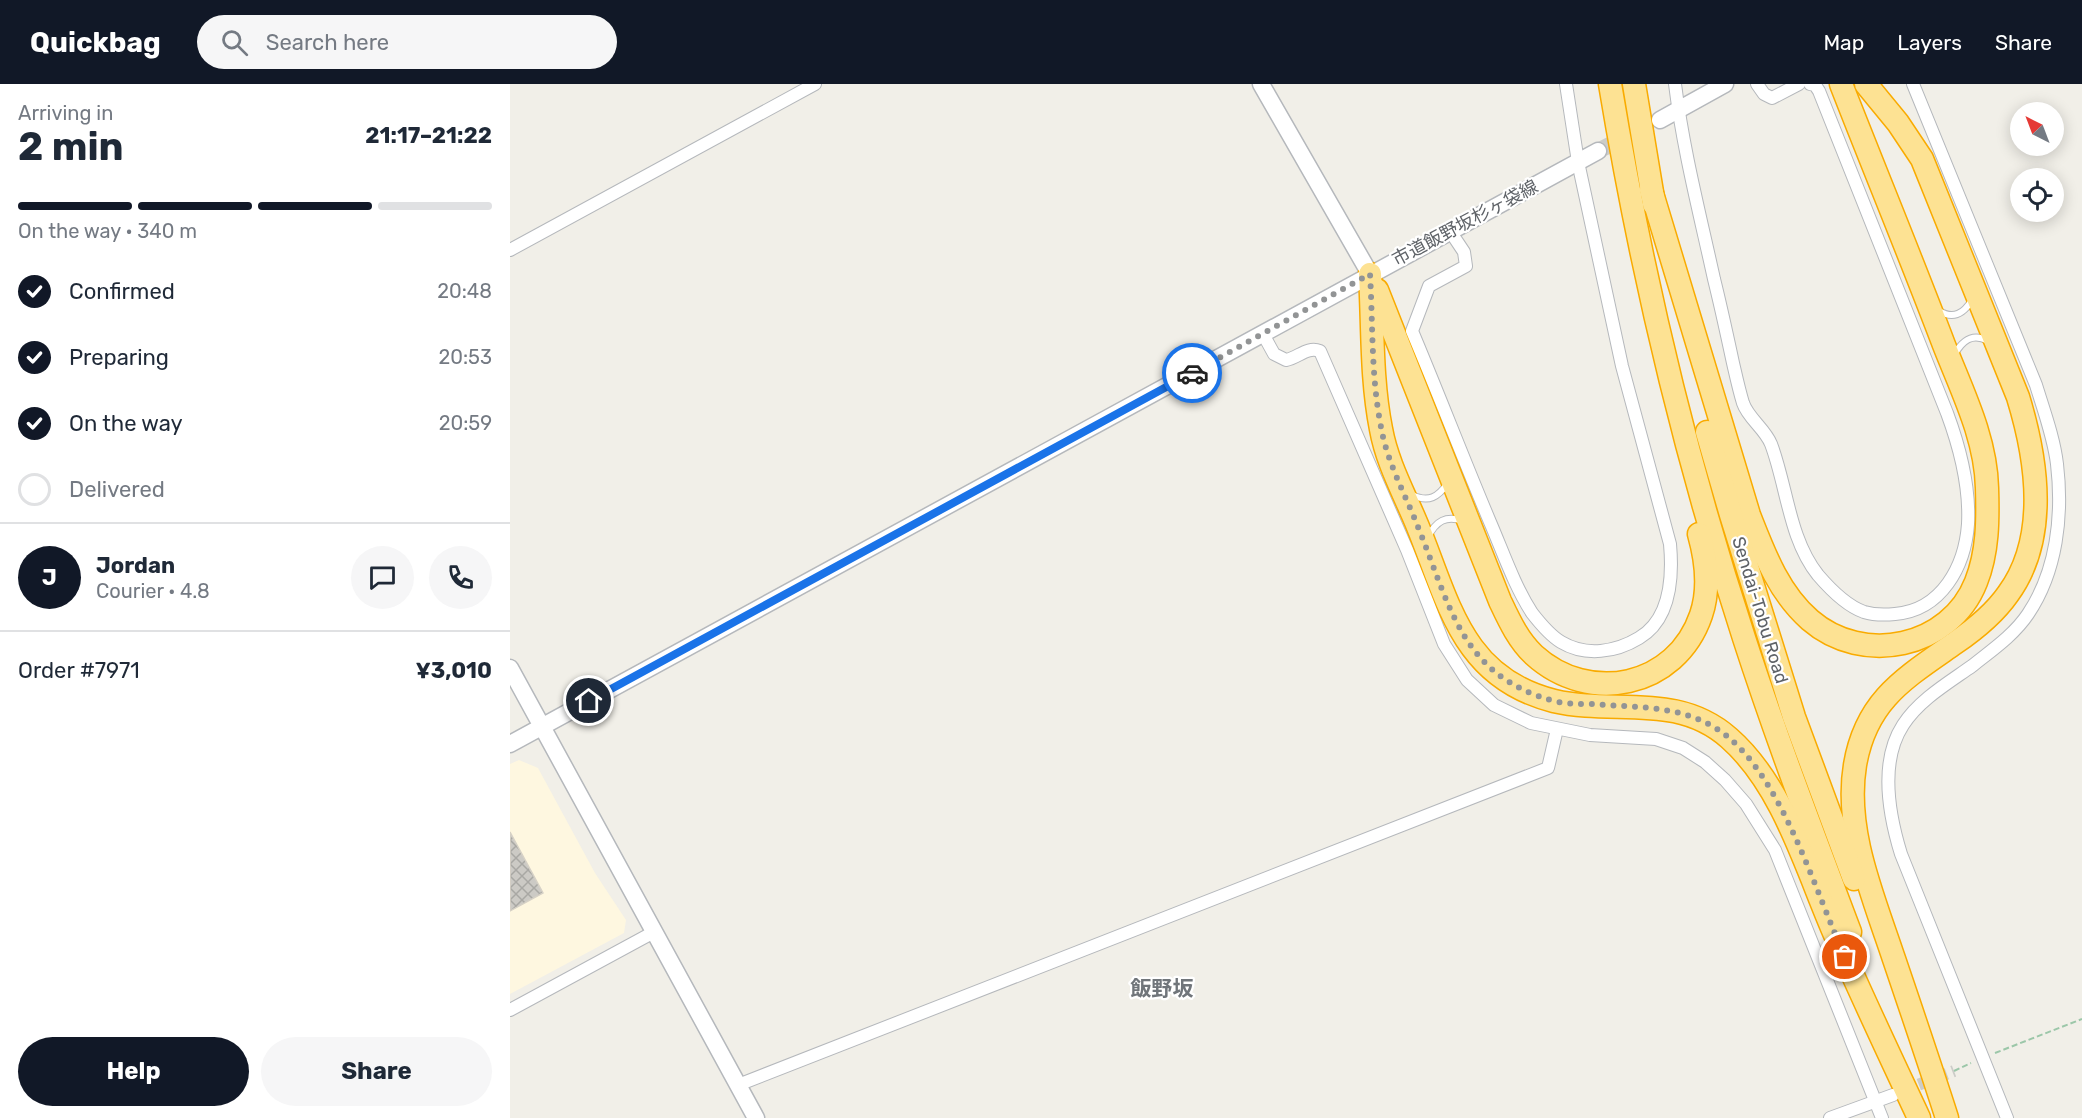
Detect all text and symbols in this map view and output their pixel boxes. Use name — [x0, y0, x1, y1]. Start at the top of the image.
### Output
search box — [197, 15, 617, 69]
text: Quickbag — [30, 26, 161, 59]
icon: search — [218, 26, 251, 59]
text: Search here — [266, 29, 389, 56]
text: Map — [1823, 30, 1864, 55]
text: Layers — [1897, 30, 1962, 55]
text: Share — [1995, 30, 2052, 55]
text: Arriving in — [18, 101, 113, 125]
north arrow — [2010, 102, 2064, 156]
map controls — [2010, 102, 2064, 222]
text: 21:17–21:22 — [365, 122, 492, 149]
text: 2 min — [18, 124, 124, 170]
button: locate — [2010, 168, 2064, 222]
street label: 市道飯野坂杉ヶ袋線 — [1388, 175, 1542, 271]
text: On the way · 340 m — [18, 219, 197, 243]
icon: check — [18, 275, 51, 308]
text: Confirmed — [69, 278, 175, 305]
text: 20:48 — [437, 279, 492, 303]
icon: check — [18, 341, 51, 374]
courier — [1162, 343, 1222, 403]
text: Preparing — [69, 344, 169, 371]
text: 20:53 — [439, 345, 492, 369]
icon: car — [1176, 357, 1209, 390]
icon: check — [18, 407, 51, 440]
text: On the way — [69, 410, 183, 437]
text: 20:59 — [439, 411, 492, 435]
text: Delivered — [69, 476, 165, 503]
street label: Sendai-Tobu Road — [1727, 534, 1793, 686]
button: chat — [351, 546, 414, 609]
button: phone — [429, 546, 492, 609]
text: Jordan — [96, 552, 175, 579]
text: J — [42, 564, 57, 591]
text: Courier · 4.8 — [96, 579, 210, 603]
text: Order #7971 — [18, 657, 140, 684]
text: ¥3,010 — [416, 657, 492, 684]
pin — [563, 675, 614, 726]
icon: home — [572, 684, 605, 717]
pin — [1819, 931, 1870, 982]
icon: bag — [1828, 940, 1861, 973]
district label: 飯野坂 — [1130, 976, 1194, 1001]
button: Help — [18, 1037, 249, 1106]
button: Share — [261, 1037, 492, 1106]

